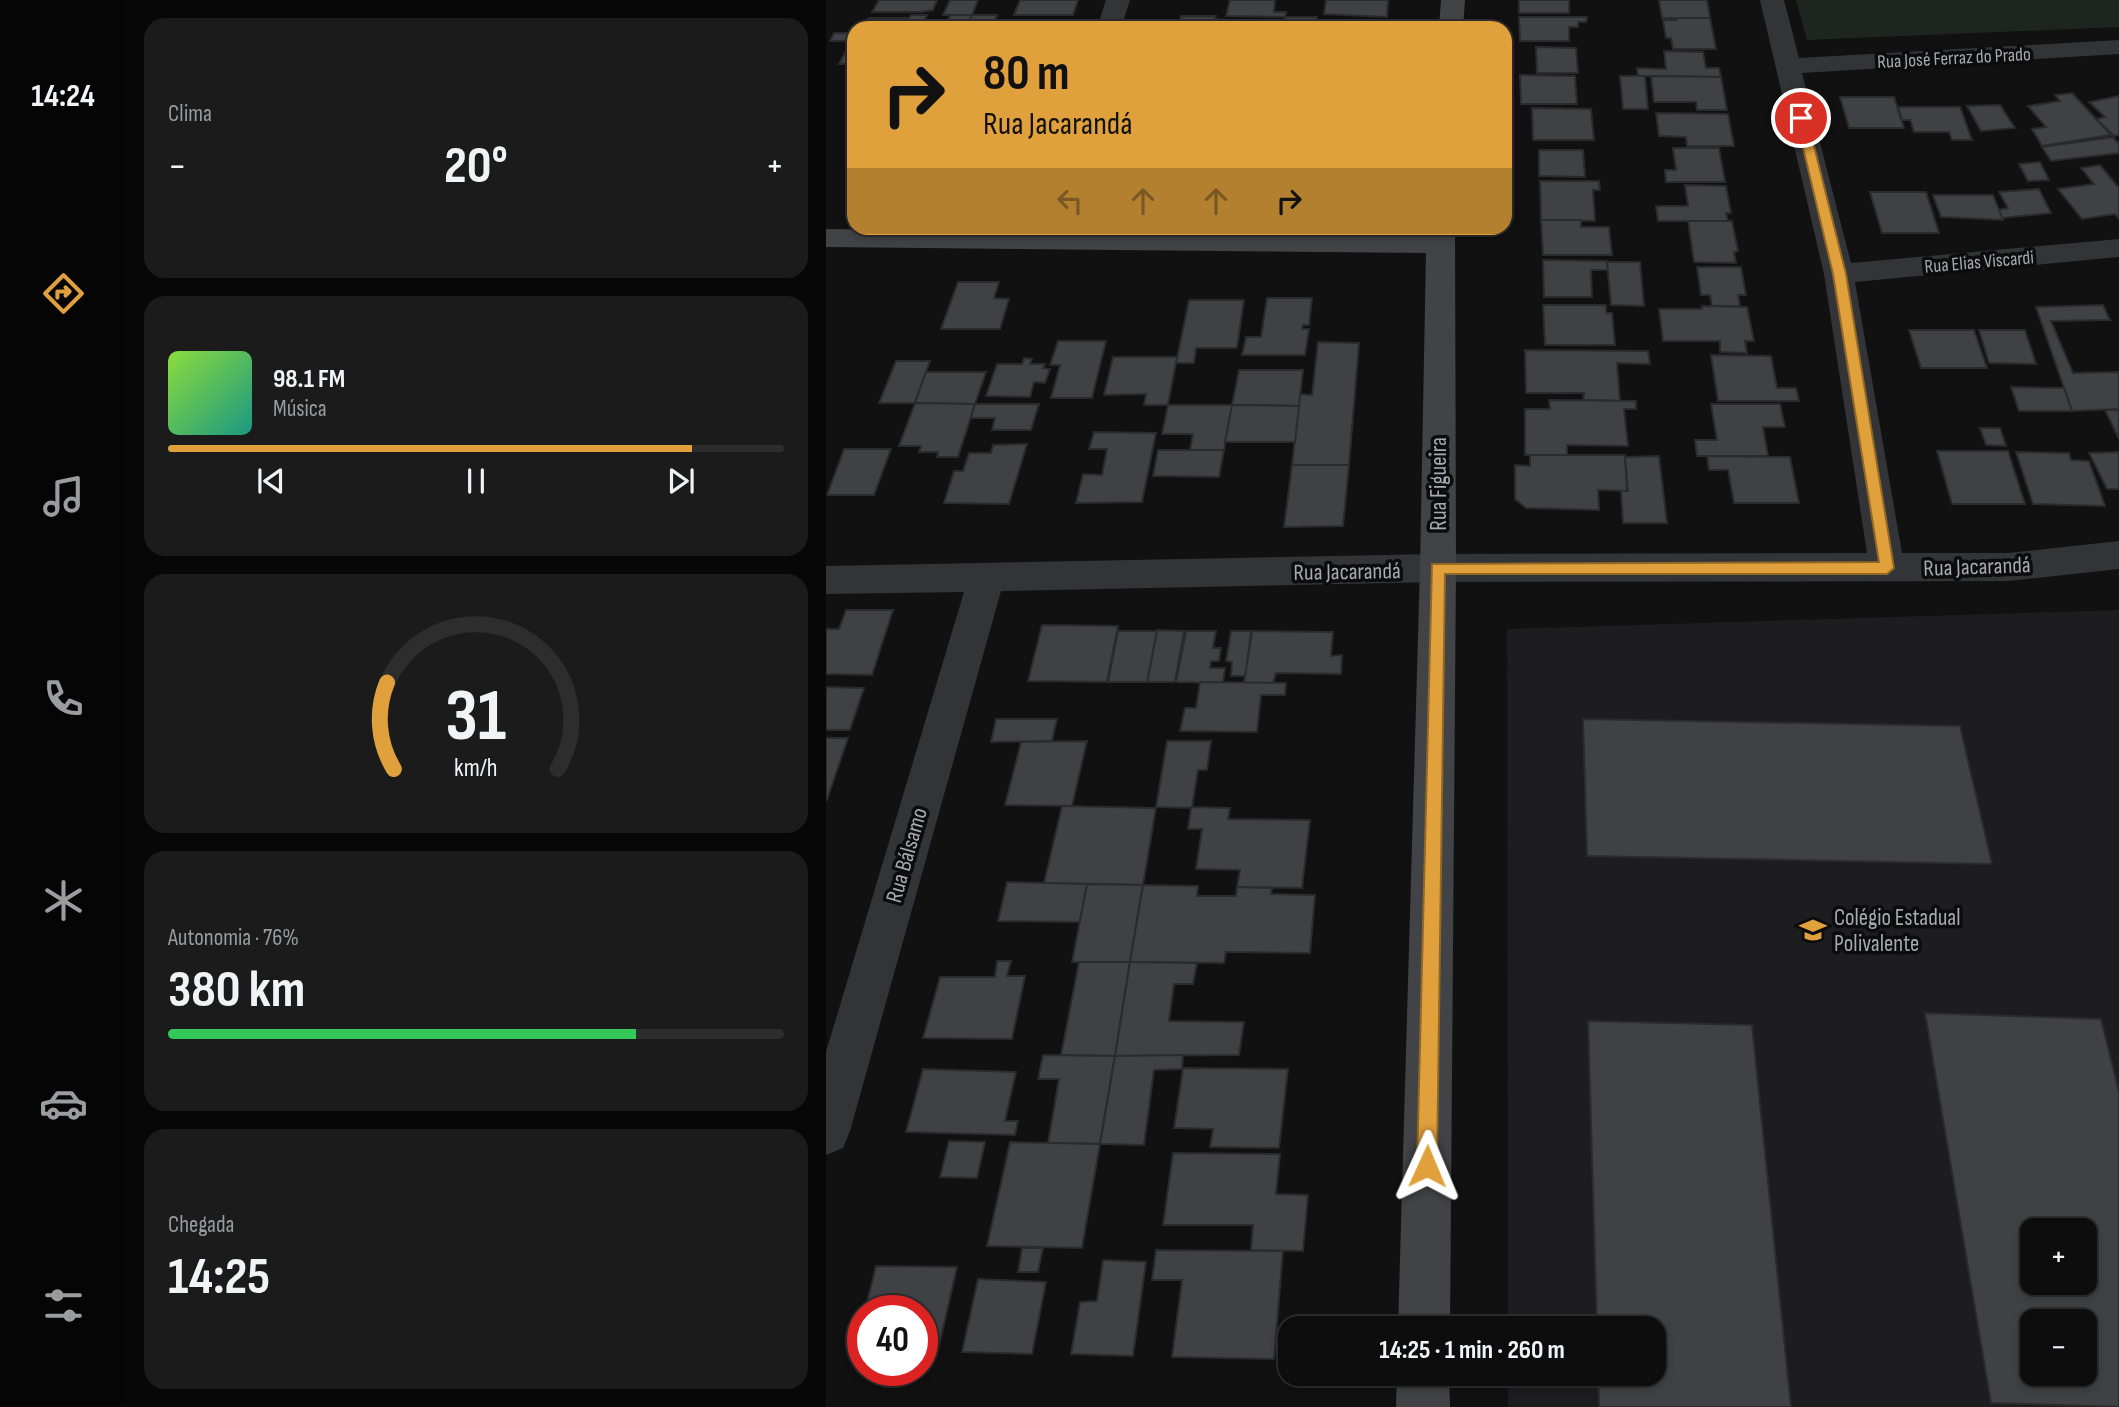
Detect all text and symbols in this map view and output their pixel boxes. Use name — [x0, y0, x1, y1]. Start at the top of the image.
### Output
street label: Rua José Ferraz do Prado — [1877, 43, 2031, 74]
text: 80 m — [983, 45, 1070, 104]
icon: right — [868, 49, 959, 140]
text: 14:24 — [31, 77, 95, 116]
pin — [1771, 88, 1831, 148]
icon: arrive — [1782, 99, 1820, 137]
text: Clima — [168, 100, 212, 128]
text: Rua Jacarandá — [983, 105, 1133, 144]
text: 20° — [444, 135, 508, 198]
text: − — [168, 144, 187, 189]
text: + — [765, 144, 784, 189]
icon: left — [1051, 182, 1089, 220]
icon: ahead — [1124, 182, 1162, 220]
icon: ahead — [1197, 182, 1235, 220]
icon: right — [1270, 182, 1308, 220]
street label: Rua Elias Viscardi — [1923, 246, 2035, 279]
icon: directions — [39, 269, 88, 318]
text: 98.1 FM — [273, 364, 345, 395]
text: Música — [273, 395, 327, 423]
street label: Rua Figueira — [1425, 437, 1453, 531]
icon: previous — [252, 462, 290, 500]
icon: pause — [457, 462, 495, 500]
icon: next — [662, 462, 700, 500]
icon: music — [39, 472, 88, 521]
street label: Rua Jacarandá — [1923, 551, 2031, 583]
street label: Rua Jacarandá — [1293, 557, 1401, 587]
icon: phone — [39, 674, 88, 723]
text: 31 — [445, 674, 507, 762]
text: km/h — [454, 753, 498, 784]
street label: Rua Bálsamo — [880, 805, 934, 906]
icon: climate — [39, 876, 88, 925]
place label: Colégio Estadual Polivalente — [1834, 904, 1961, 958]
school or university icon: Colégio Estadual Polivalente — [1798, 915, 1828, 945]
text: Autonomia · 76% — [168, 924, 299, 952]
text: 380 km — [168, 959, 305, 1022]
icon: car — [39, 1079, 88, 1128]
position arrow — [1390, 1129, 1464, 1203]
text: Chegada — [168, 1211, 234, 1239]
map controls — [2020, 1218, 2097, 1386]
button: + — [2020, 1218, 2097, 1295]
text: 14:25 — [168, 1246, 270, 1309]
icon: filters — [39, 1281, 88, 1330]
speed limit sign: 40 — [847, 1295, 938, 1386]
button: − — [2020, 1309, 2097, 1386]
text: 14:25 · 1 min · 260 m — [1379, 1335, 1565, 1366]

